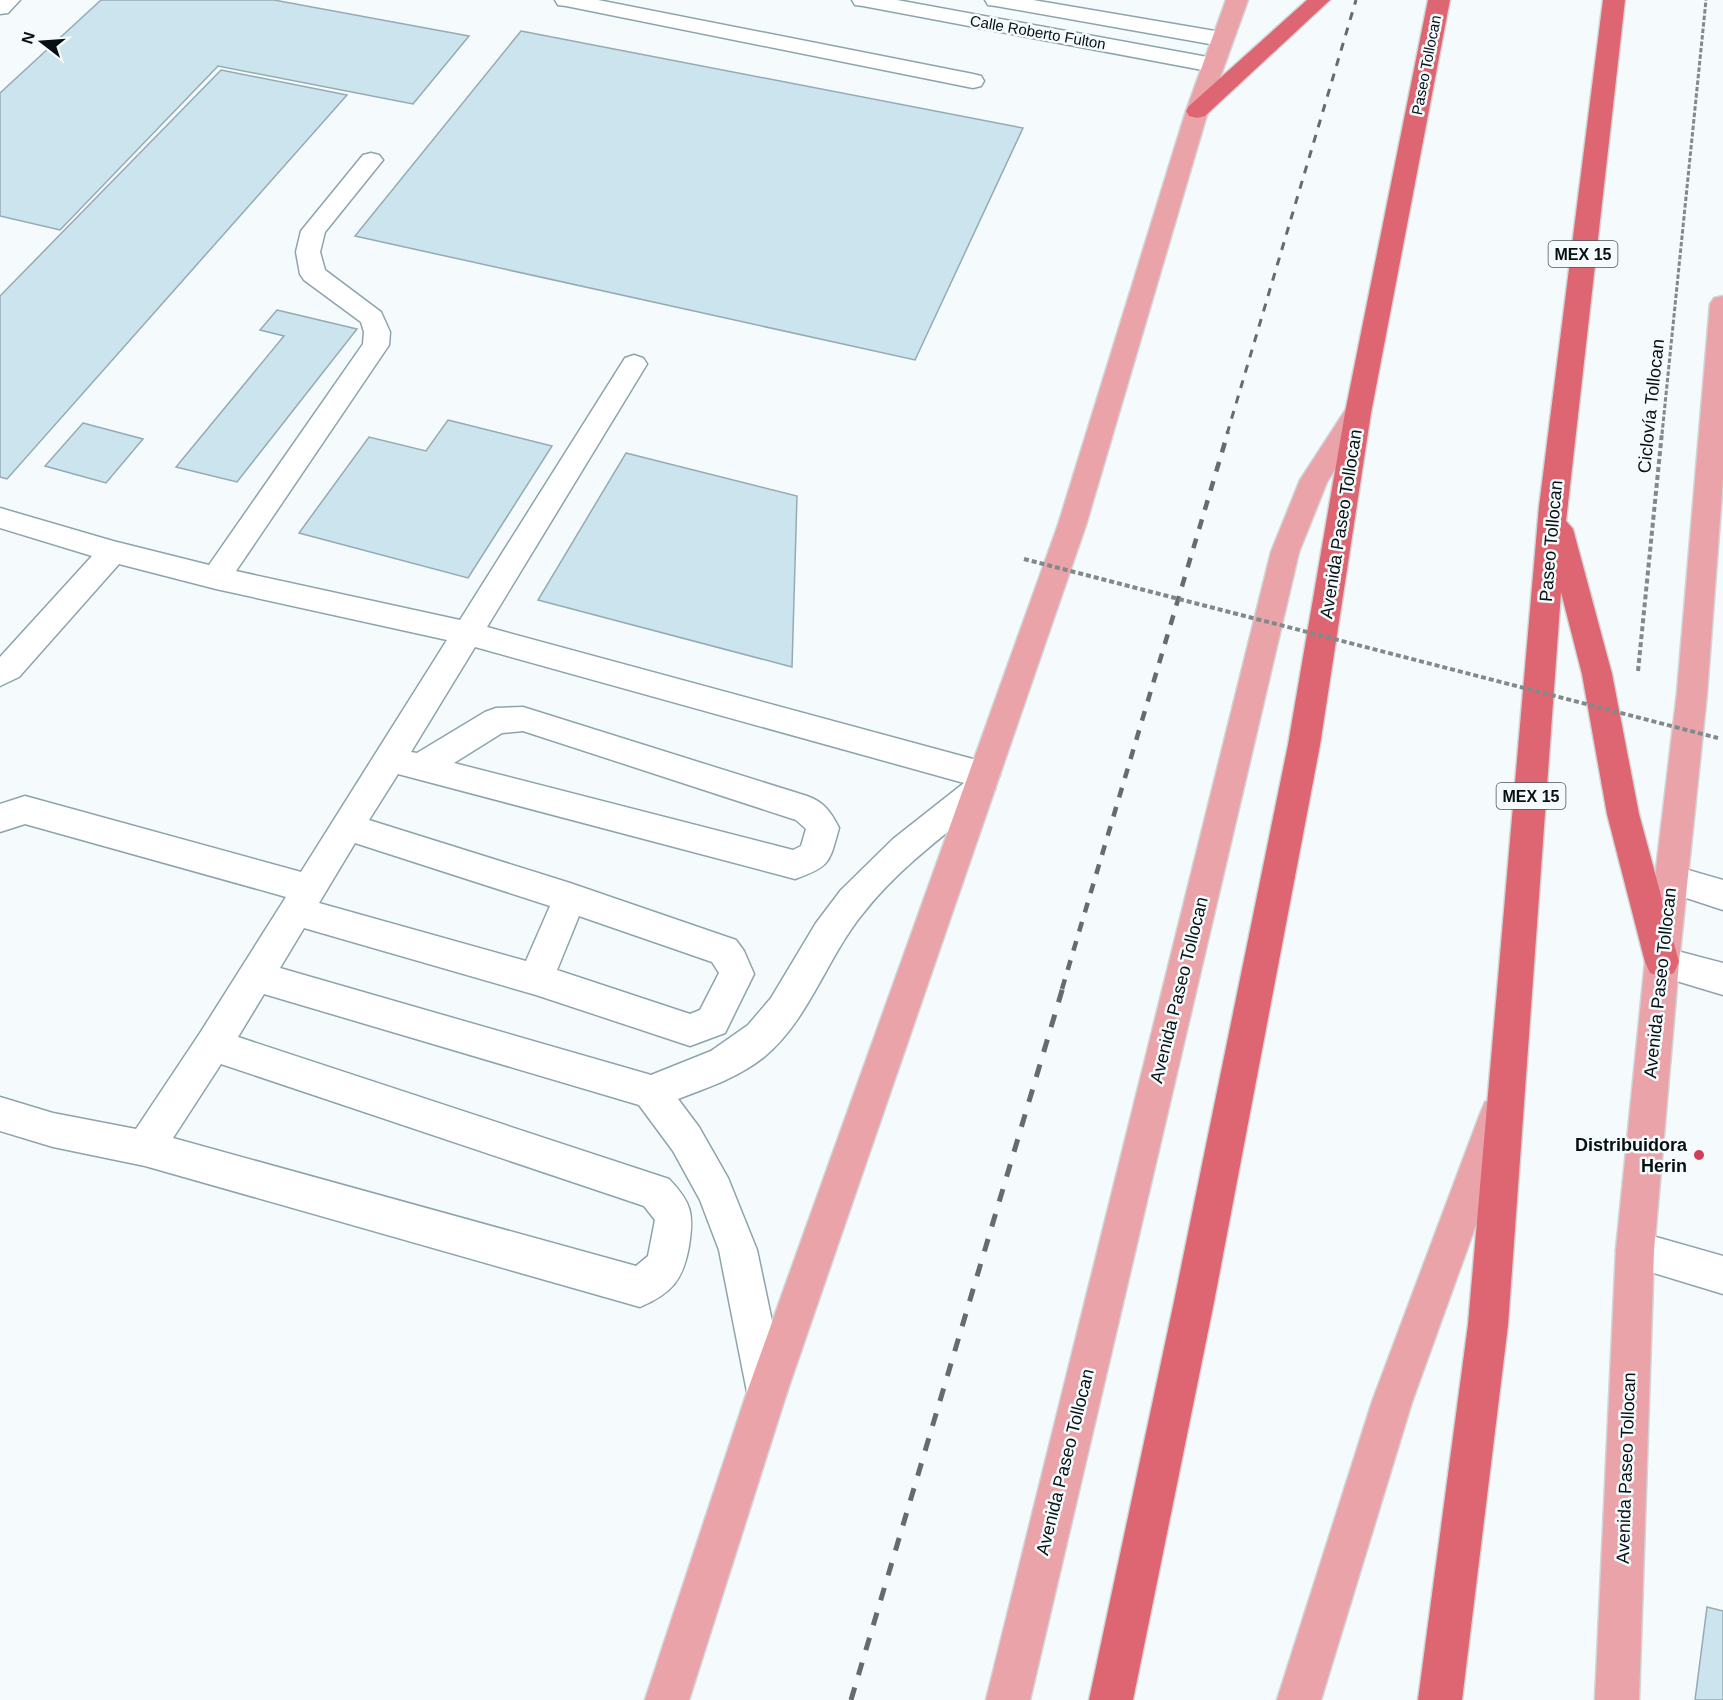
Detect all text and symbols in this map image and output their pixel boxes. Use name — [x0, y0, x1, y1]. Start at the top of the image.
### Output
north arrow — [12, 12, 72, 72]
street label: Calle Roberto Fulton — [969, 12, 1107, 52]
street label: Paseo Tollocan — [1408, 14, 1444, 116]
text: N — [18, 30, 38, 46]
road number: MEX 15 — [1548, 241, 1618, 267]
street label: Ciclovía Tollocan — [1634, 338, 1668, 474]
street label: Avenida Paseo Tollocan — [1316, 428, 1366, 620]
street label: Paseo Tollocan — [1536, 479, 1566, 603]
road number: MEX 15 — [1496, 783, 1565, 809]
street label: Avenida Paseo Tollocan — [1640, 887, 1680, 1079]
street label: Avenida Paseo Tollocan — [1146, 895, 1212, 1085]
place label: Distribuidora Herin — [1575, 1135, 1688, 1176]
marker: Distribuidora Herin — [1692, 1148, 1706, 1162]
street label: Avenida Paseo Tollocan — [1032, 1367, 1098, 1557]
street label: Avenida Paseo Tollocan — [1613, 1372, 1639, 1564]

